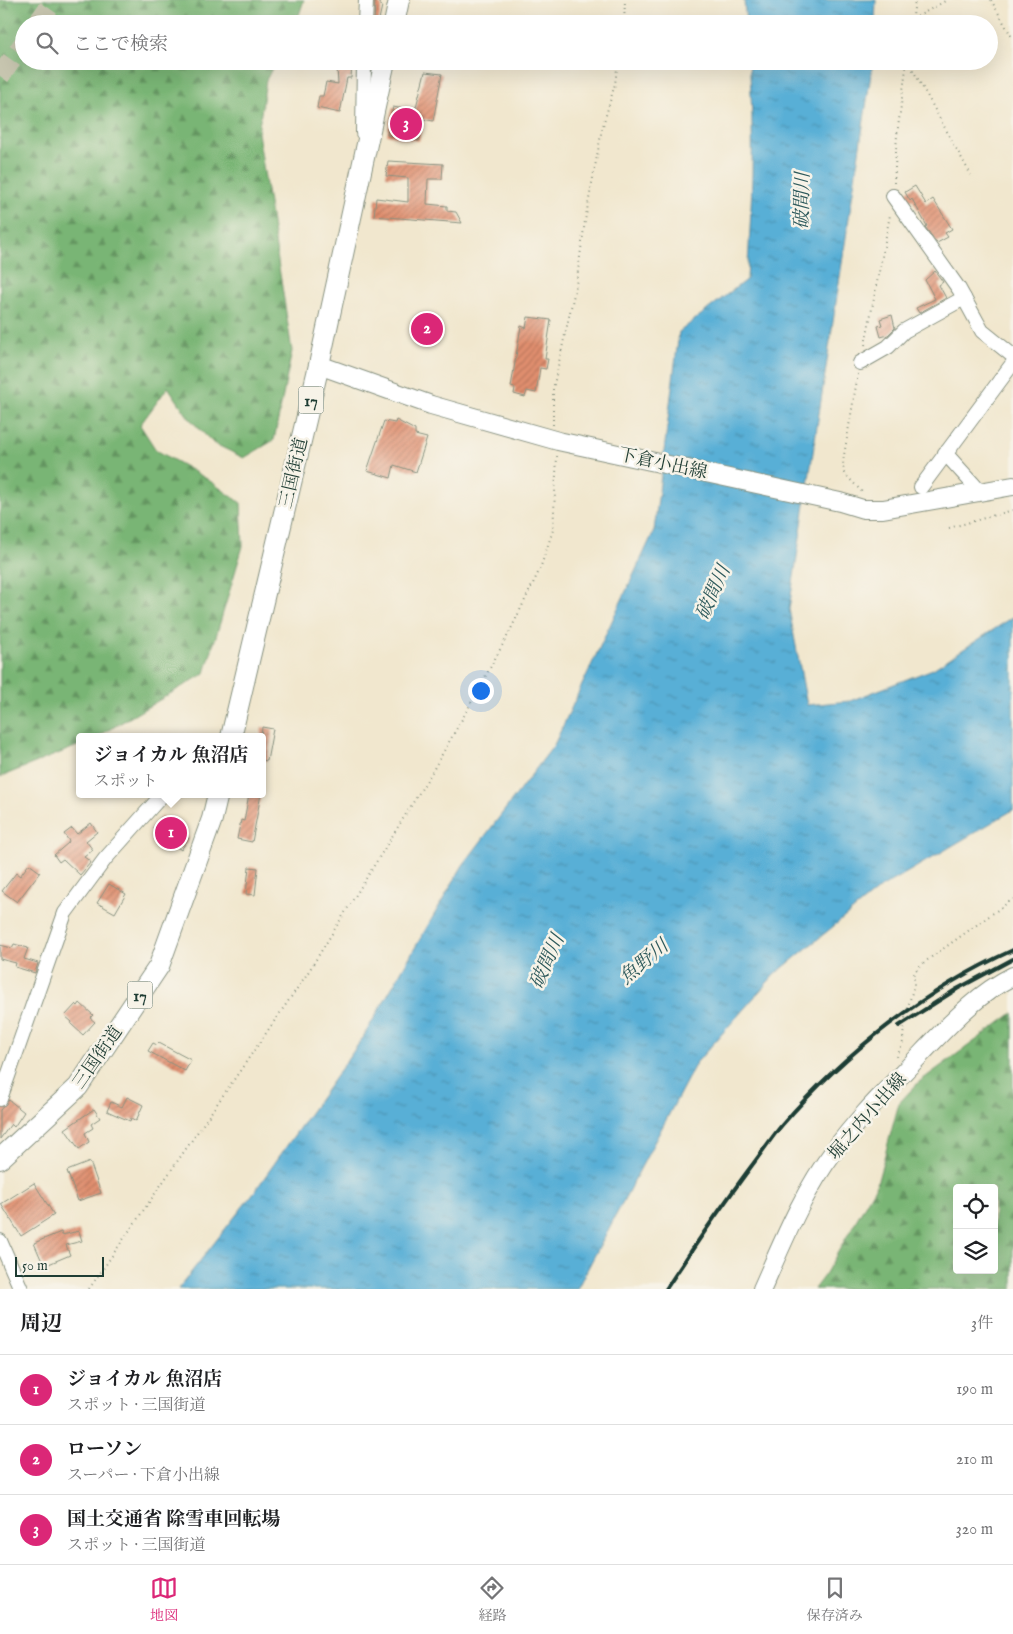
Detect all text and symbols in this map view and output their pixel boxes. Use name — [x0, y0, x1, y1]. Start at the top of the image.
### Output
search box — [15, 15, 998, 70]
icon: search — [33, 29, 61, 57]
text: ここで検索 — [73, 33, 168, 57]
pin: 3 — [390, 105, 422, 143]
water label: 破間川 — [791, 170, 816, 230]
pin: 2 — [411, 310, 443, 348]
road number: 17 — [298, 386, 324, 414]
street label: 三国街道 — [275, 436, 314, 511]
street label: 下倉小出線 — [616, 444, 709, 485]
water label: 破間川 — [691, 560, 737, 624]
your location — [468, 678, 494, 704]
popup — [76, 733, 266, 798]
text: ジョイカル 魚沼店 — [93, 744, 249, 768]
text: スポット — [93, 772, 157, 792]
pin: 1 — [155, 814, 187, 852]
water label: 破間川 — [525, 929, 571, 993]
water label: 魚野川 — [615, 934, 675, 990]
road number: 17 — [128, 982, 152, 1008]
street label: 三国街道 — [68, 1022, 128, 1094]
street label: 堀之内小出線 — [824, 1069, 912, 1165]
map controls — [953, 1184, 998, 1274]
button: locate — [953, 1184, 998, 1229]
button: layers — [953, 1229, 998, 1274]
scale bar — [15, 1254, 104, 1277]
text: 50 m — [22, 1257, 48, 1275]
text: 周辺 — [20, 1311, 62, 1338]
text: 3件 — [971, 1314, 993, 1334]
text: ジョイカル 魚沼店 — [67, 1368, 222, 1392]
text: 1 — [33, 1380, 39, 1400]
text: 190 m — [956, 1380, 993, 1400]
text: スポット · 三国街道 — [67, 1396, 206, 1416]
text: ローソン — [67, 1438, 142, 1462]
text: 2 — [32, 1450, 40, 1470]
text: 210 m — [956, 1450, 993, 1470]
text: スーパー · 下倉小出線 — [67, 1466, 220, 1486]
text: 国土交通省 除雪車回転場 — [67, 1508, 280, 1532]
text: 3 — [33, 1520, 39, 1540]
text: 320 m — [956, 1520, 993, 1540]
text: スポット · 三国街道 — [67, 1536, 206, 1556]
tab: 地図 — [150, 1574, 178, 1625]
tab: 経路 — [478, 1574, 506, 1625]
tab: 保存済み — [807, 1574, 863, 1625]

